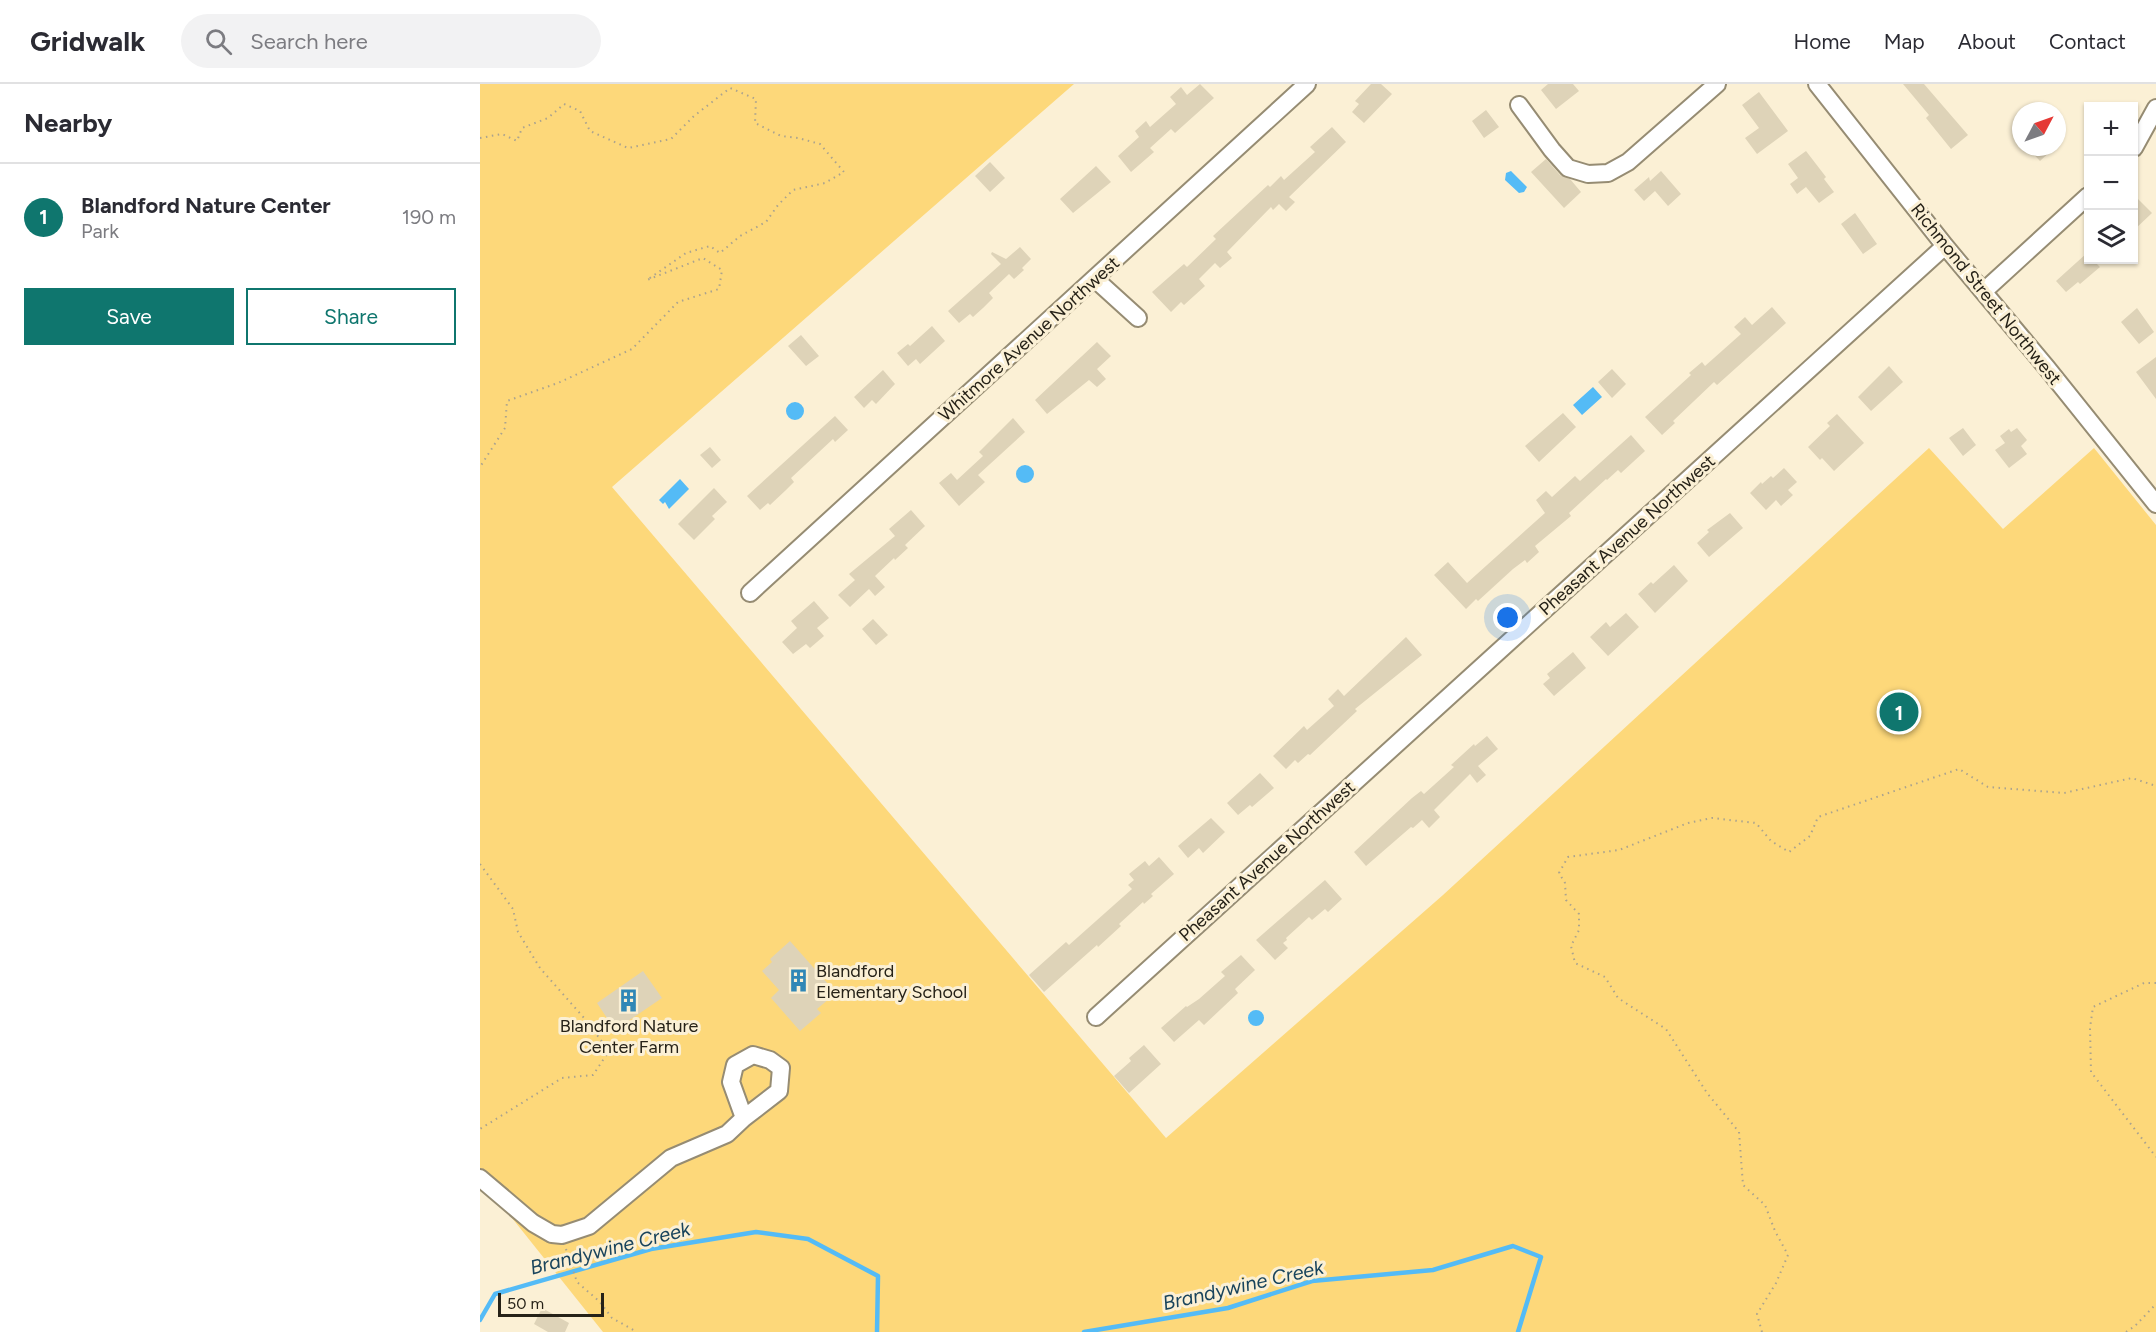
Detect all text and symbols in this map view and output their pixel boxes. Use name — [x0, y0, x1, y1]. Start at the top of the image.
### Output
search box — [181, 14, 601, 68]
text: Gridwalk — [30, 24, 145, 58]
icon: search — [202, 25, 235, 58]
text: Search here — [250, 28, 368, 55]
text: Home — [1794, 29, 1851, 54]
text: Map — [1884, 29, 1925, 54]
text: About — [1958, 29, 2016, 54]
text: Contact — [2049, 29, 2126, 54]
north arrow — [2012, 102, 2066, 156]
map controls — [2084, 102, 2138, 264]
button: + — [2084, 102, 2138, 156]
text: Nearby — [24, 107, 112, 139]
button: − — [2084, 156, 2138, 210]
text: Blandford Nature Center — [81, 192, 331, 219]
street label: Richmond Street Northwest — [1906, 199, 2066, 389]
text: 1 — [39, 205, 48, 229]
text: 190 m — [402, 205, 456, 229]
button: layers — [2084, 210, 2138, 264]
text: Park — [81, 219, 119, 243]
street label: Whitmore Avenue Northwest — [934, 252, 1124, 426]
button: Save — [24, 288, 234, 345]
button: Share — [246, 288, 456, 345]
street label: Pheasant Avenue Northwest — [1534, 450, 1720, 620]
your location — [1493, 603, 1522, 632]
pin: 1 — [1880, 690, 1918, 734]
street label: Pheasant Avenue Northwest — [1174, 776, 1360, 946]
place label: Blandford Elementary School — [816, 960, 967, 1003]
building icon: Blandford Elementary School — [785, 968, 811, 994]
building icon: Blandford Nature Center Farm — [616, 987, 642, 1013]
place label: Blandford Nature Center Farm — [560, 1015, 699, 1058]
water label: Brandywine Creek — [527, 1216, 694, 1280]
water label: Brandywine Creek — [1160, 1255, 1327, 1315]
scale bar — [498, 1290, 604, 1318]
text: 50 m — [507, 1294, 544, 1313]

